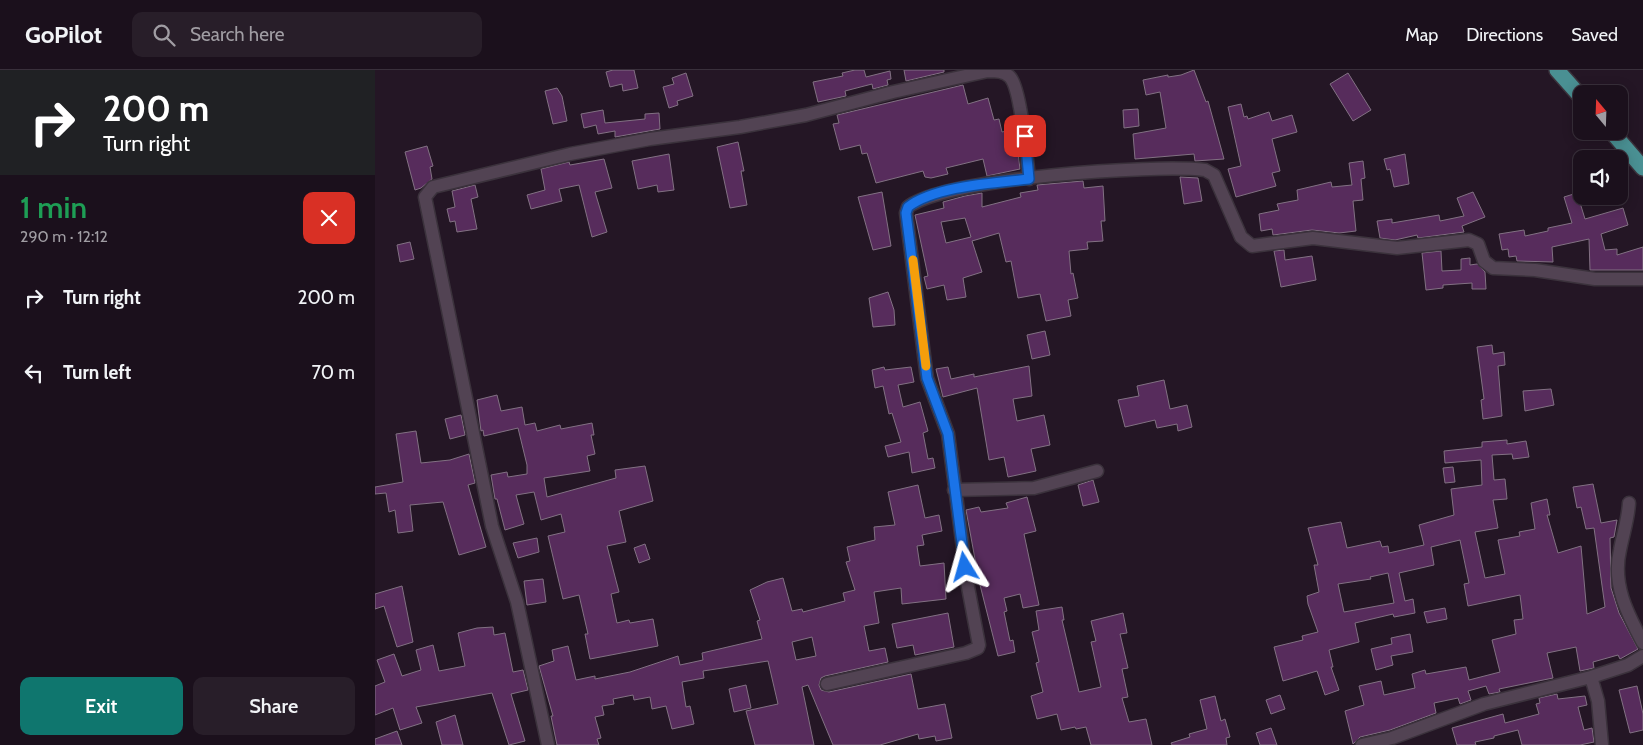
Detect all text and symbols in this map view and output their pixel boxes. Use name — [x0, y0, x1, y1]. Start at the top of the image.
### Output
search box — [132, 12, 482, 57]
text: GoPilot — [25, 20, 102, 49]
icon: search — [150, 21, 178, 49]
text: Search here — [190, 23, 284, 46]
text: Map — [1405, 24, 1438, 46]
text: Directions — [1466, 24, 1543, 46]
text: Saved — [1571, 24, 1618, 46]
north arrow — [1573, 85, 1627, 140]
map controls — [1573, 85, 1628, 205]
text: 200 m — [103, 87, 209, 130]
icon: right — [20, 90, 85, 155]
pin — [1004, 115, 1046, 157]
icon: arrive — [1011, 122, 1039, 150]
text: Turn right — [103, 130, 190, 157]
button: sound — [1573, 150, 1628, 205]
text: 1 min — [20, 189, 87, 226]
button: close — [303, 192, 355, 244]
text: 290 m · 12:12 — [20, 227, 108, 246]
icon: right — [20, 284, 48, 312]
text: Turn right — [63, 286, 141, 309]
text: 200 m — [298, 286, 355, 309]
icon: left — [20, 359, 48, 387]
text: Turn left — [63, 361, 131, 384]
text: 70 m — [311, 361, 355, 384]
position arrow — [938, 540, 990, 592]
button: Exit — [20, 677, 183, 735]
button: Share — [193, 677, 355, 735]

